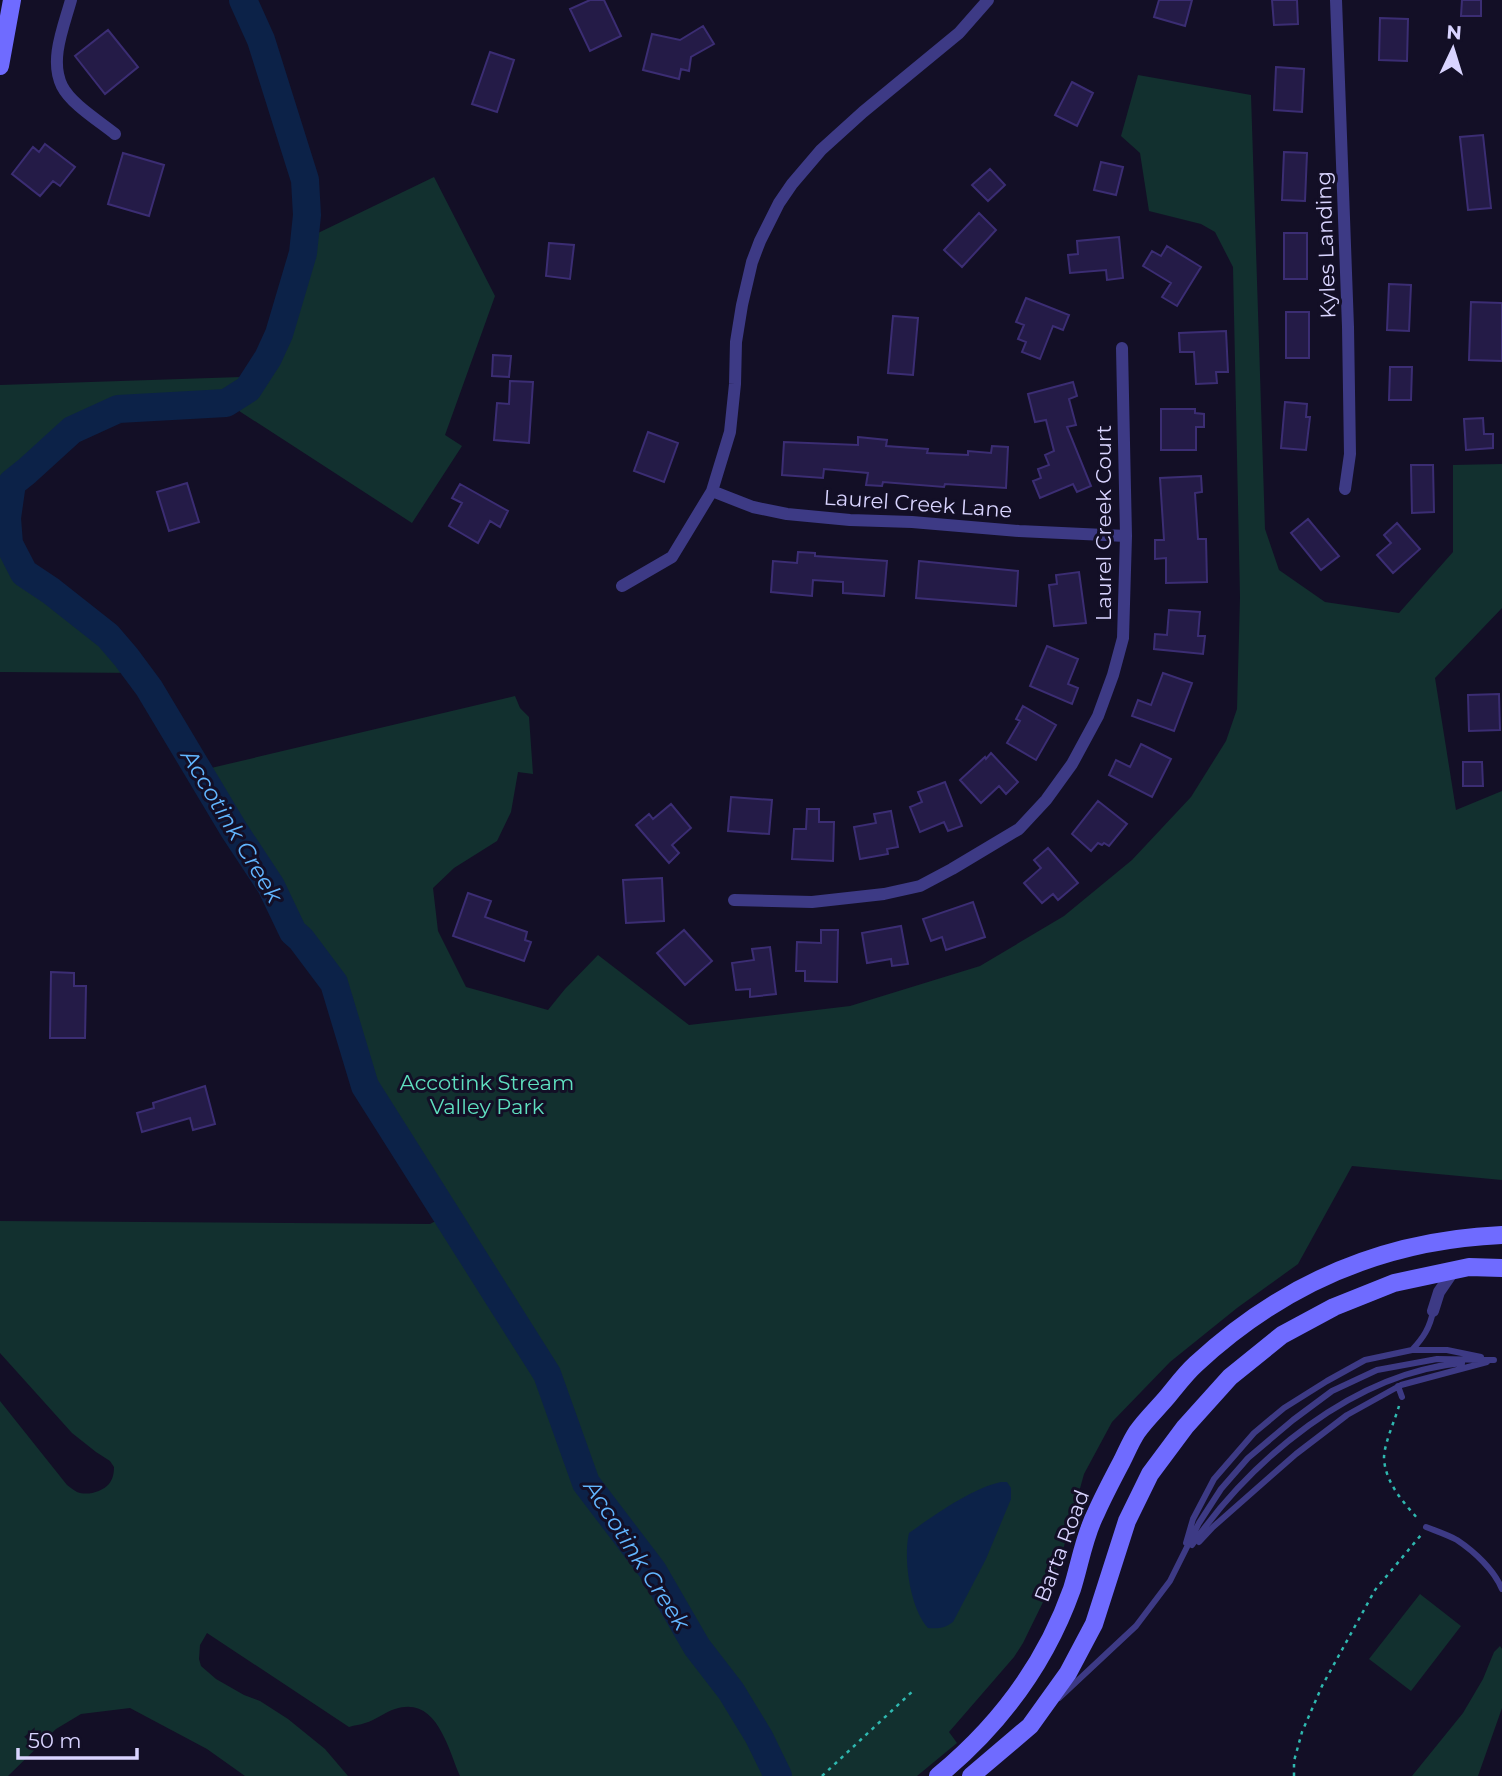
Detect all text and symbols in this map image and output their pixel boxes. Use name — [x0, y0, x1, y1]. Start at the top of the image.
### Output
north arrow — [1418, 14, 1488, 84]
text: N — [1446, 21, 1463, 45]
street label: Kyles Landing — [1310, 171, 1341, 319]
street label: Laurel Creek Court — [1091, 425, 1116, 621]
street label: Laurel Creek Lane — [823, 484, 1013, 523]
water label: Accotink Creek — [174, 743, 289, 909]
park label: Accotink Stream Valley Park — [400, 1070, 574, 1119]
water label: Accotink Creek — [577, 1473, 697, 1637]
street label: Barta Road — [1029, 1486, 1094, 1605]
scale bar — [18, 1716, 136, 1760]
text: 50 m — [28, 1728, 82, 1753]

